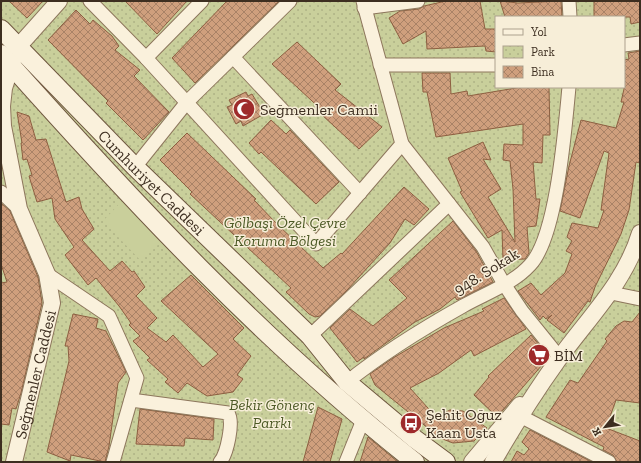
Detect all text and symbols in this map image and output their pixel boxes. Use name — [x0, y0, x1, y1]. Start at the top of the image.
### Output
legend — [495, 16, 625, 88]
text: Yol — [530, 25, 547, 39]
text: Park — [531, 45, 556, 59]
text: Bina — [531, 65, 554, 79]
mosque icon: Seğmenler Camii — [231, 96, 257, 122]
place label: Seğmenler Camii — [260, 100, 379, 119]
street label: Cumhuriyet Caddesi — [94, 126, 209, 240]
park label: Gölbaşı Özel Çevre Koruma Bölgesi — [224, 213, 346, 250]
street label: 948. Sokak — [450, 243, 523, 299]
street label: Seğmenler Caddesi — [11, 308, 60, 441]
supermarket icon: BİM — [526, 342, 552, 368]
place label: BİM — [554, 346, 583, 365]
park label: Bekir Gönenç Parrkı — [229, 395, 315, 432]
place label: Şehit Oğuz Kaan Usta — [426, 405, 502, 442]
north arrow — [585, 407, 625, 447]
bus stop icon: Şehit Oğuz Kaan Usta — [398, 410, 424, 436]
text: K — [589, 425, 604, 438]

